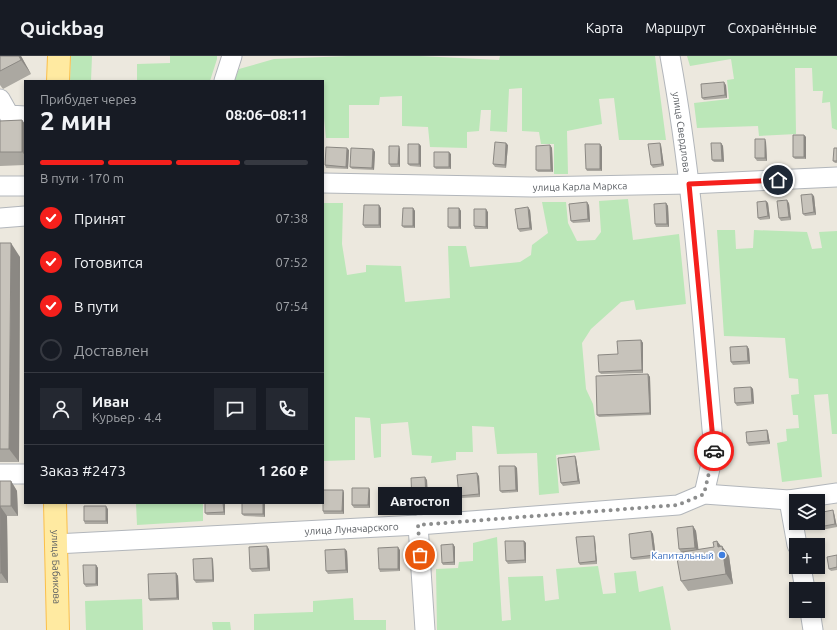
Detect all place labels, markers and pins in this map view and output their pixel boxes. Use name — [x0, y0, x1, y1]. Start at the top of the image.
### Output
pin — [761, 163, 795, 197]
callout: Автостоп — [378, 487, 462, 515]
pin — [403, 538, 437, 572]
place label: Капитальный — [651, 550, 714, 561]
marker: Капитальный — [717, 550, 727, 560]

